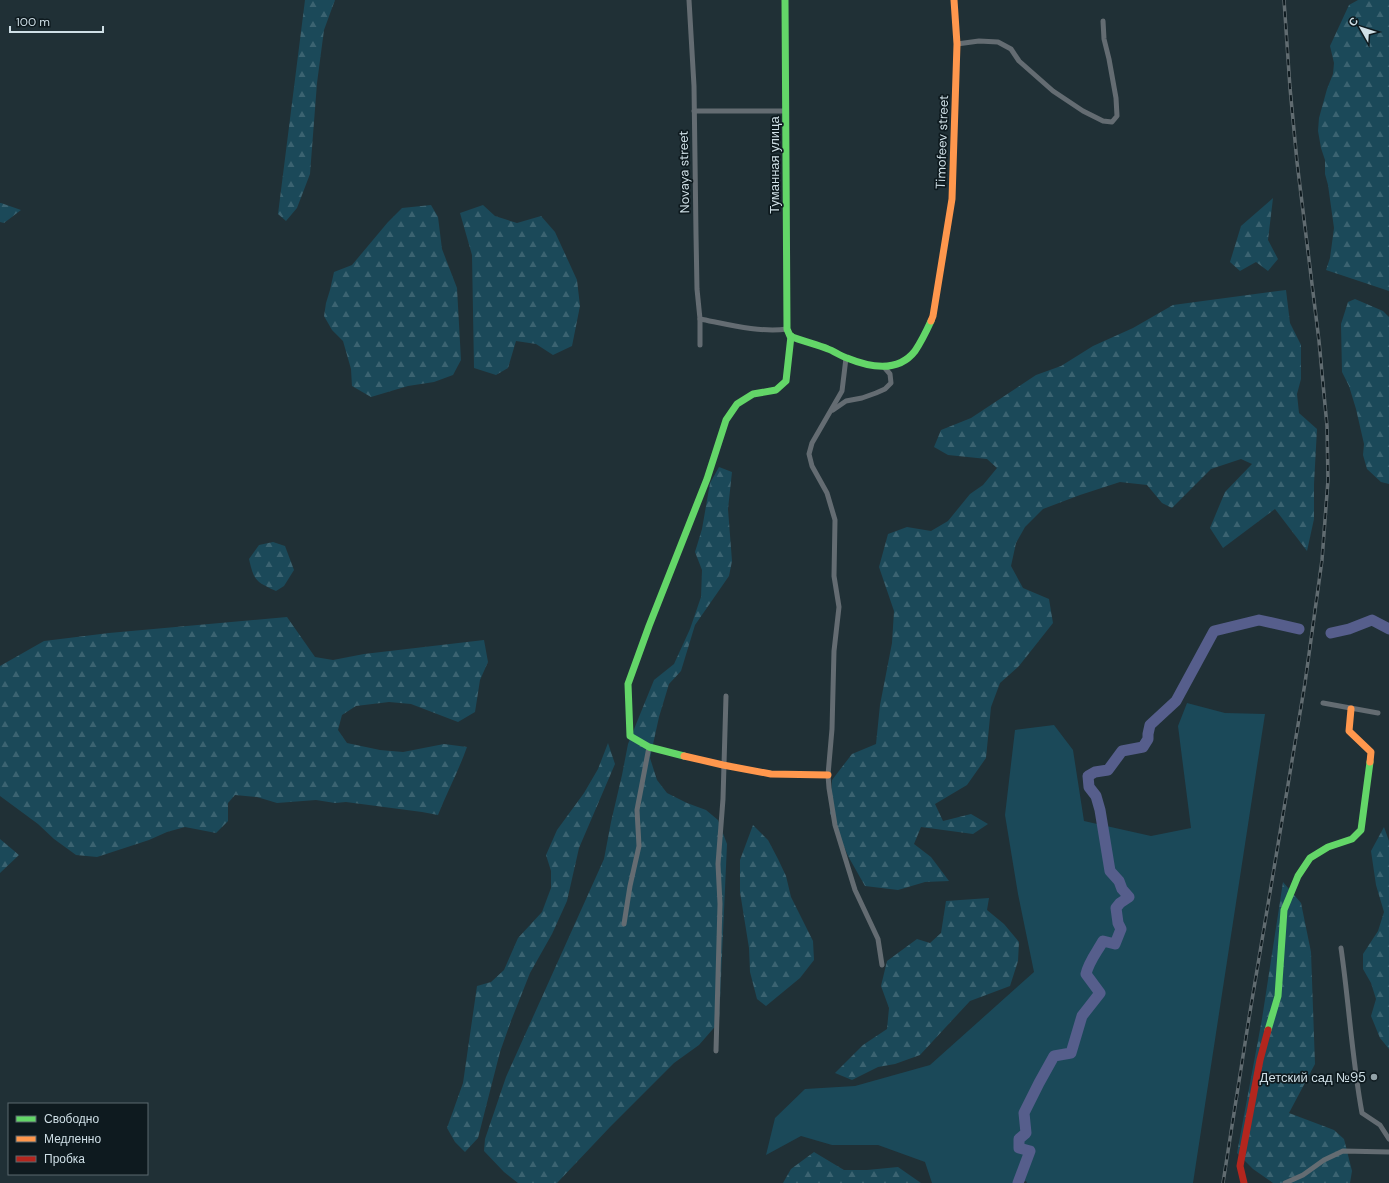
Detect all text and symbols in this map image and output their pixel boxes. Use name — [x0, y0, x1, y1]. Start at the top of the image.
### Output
scale bar — [10, 8, 103, 34]
north arrow — [1341, 8, 1381, 48]
text: 100 m — [16, 14, 50, 30]
text: С — [1345, 14, 1361, 29]
street label: Timofeev street — [932, 95, 952, 189]
street label: Туманная улица — [766, 115, 783, 214]
street label: Novaya street — [675, 131, 693, 213]
place label: Детский сад №95 — [1260, 1069, 1366, 1086]
marker: Детский сад №95 — [1369, 1072, 1379, 1082]
legend — [8, 1103, 148, 1175]
text: Свободно — [44, 1111, 99, 1127]
text: Медленно — [44, 1131, 101, 1147]
text: Пробка — [44, 1151, 85, 1167]

